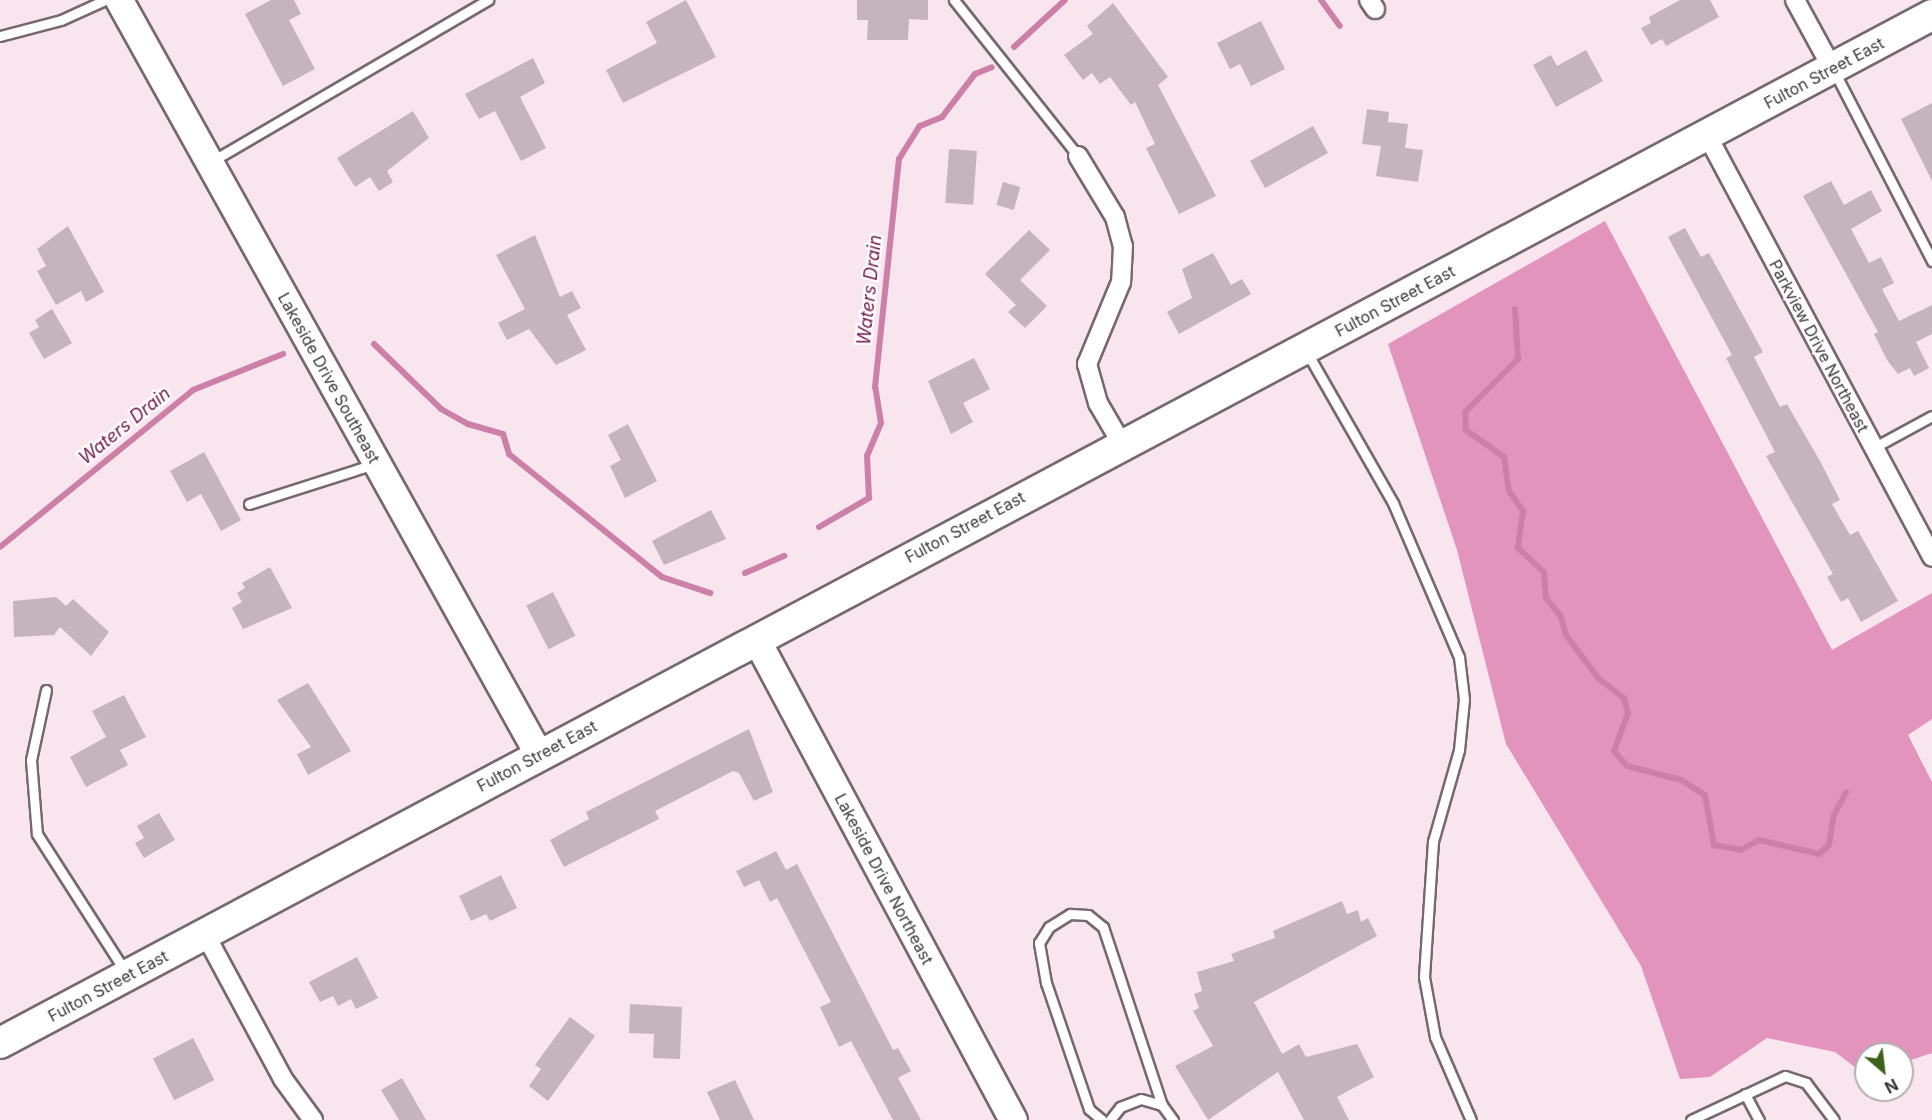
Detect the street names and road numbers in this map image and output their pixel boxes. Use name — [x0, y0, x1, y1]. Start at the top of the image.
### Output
street label: Fulton Street East — [1761, 33, 1887, 113]
street label: Parkview Drive Northeast — [1765, 256, 1873, 436]
street label: Fulton Street East — [1332, 261, 1458, 341]
street label: Lakeside Drive Southeast — [274, 289, 384, 467]
street label: Fulton Street East — [902, 487, 1028, 567]
street label: Fulton Street East — [474, 716, 600, 796]
street label: Lakeside Drive Northeast — [831, 790, 937, 968]
street label: Fulton Street East — [45, 946, 171, 1026]

